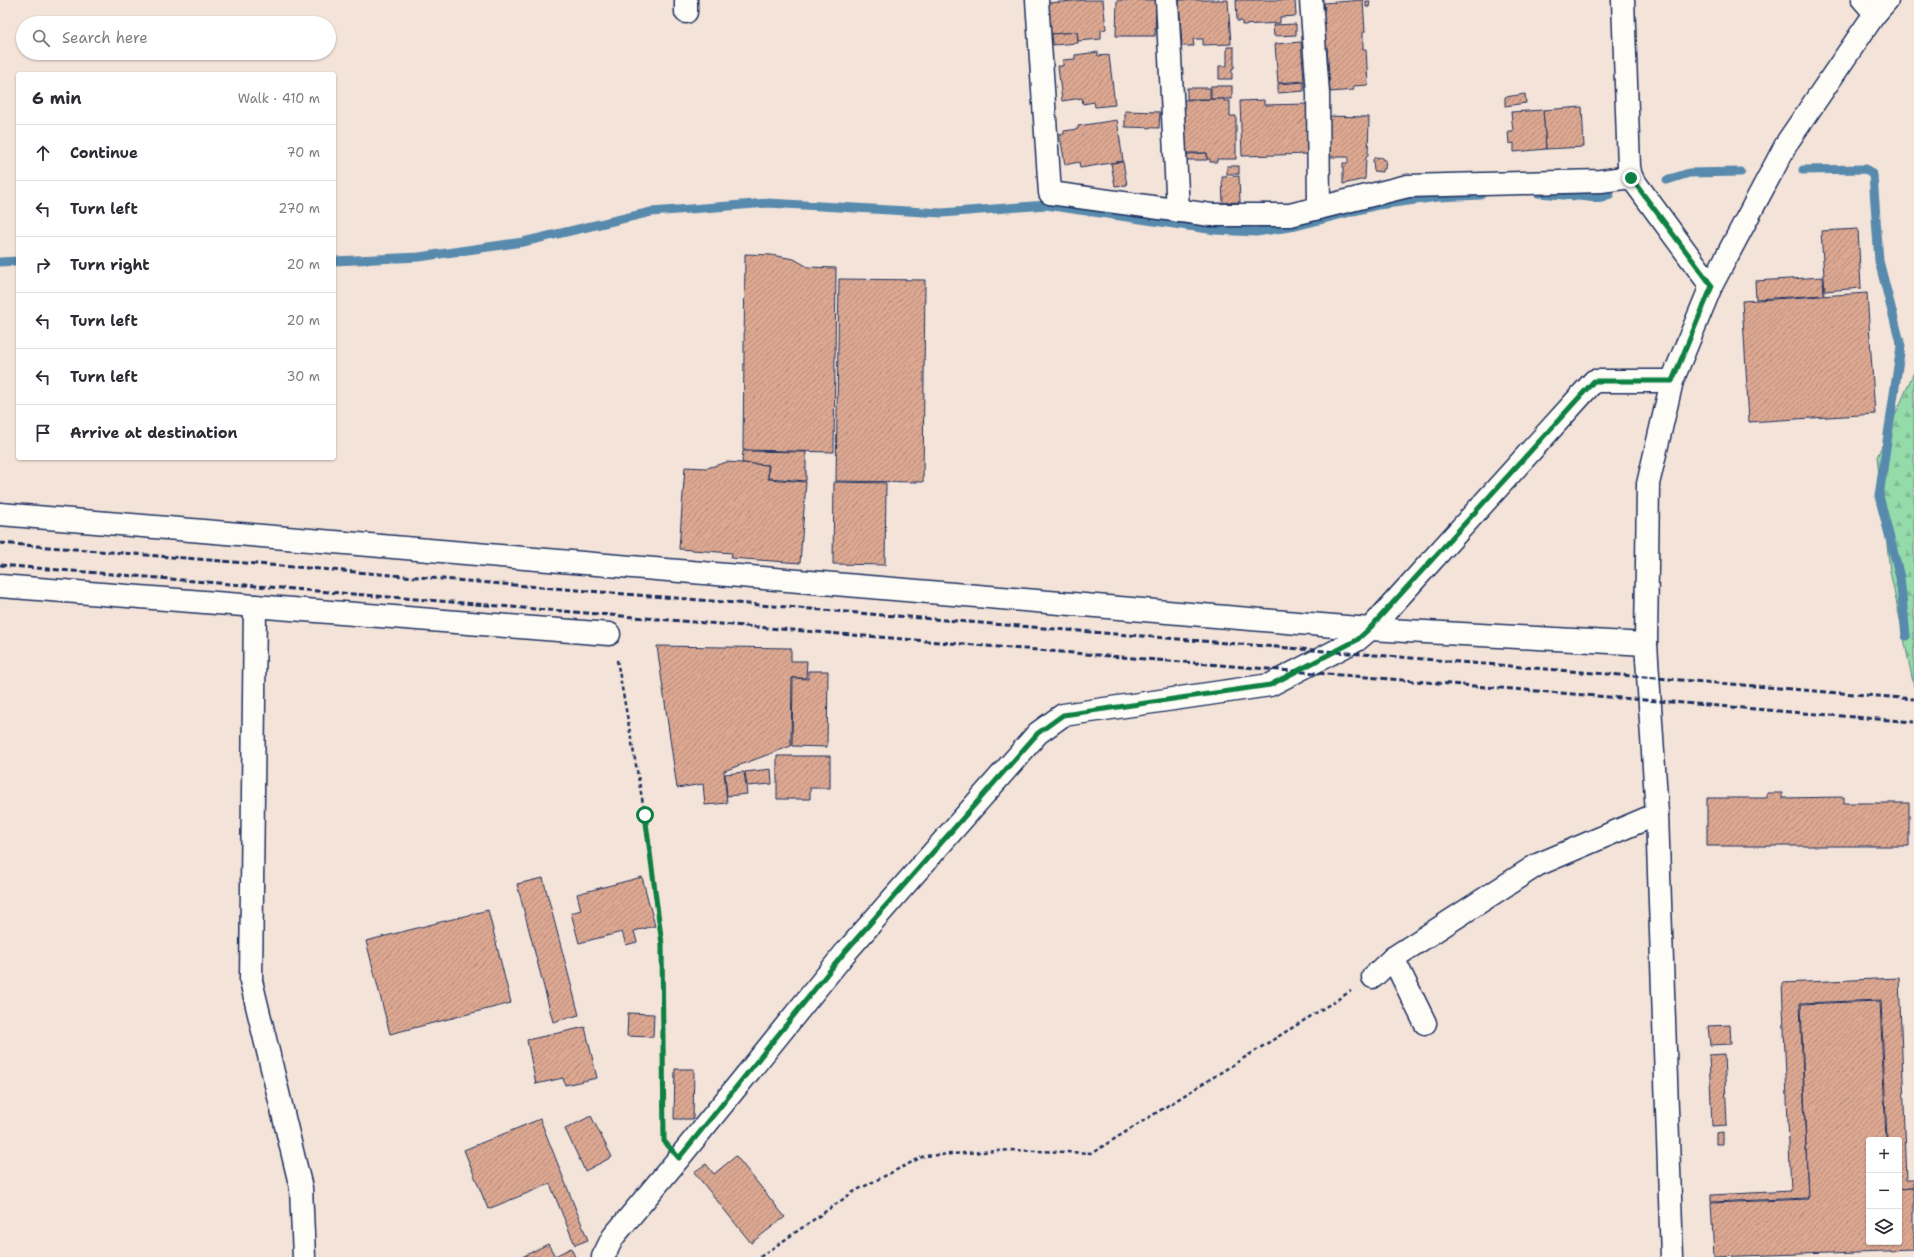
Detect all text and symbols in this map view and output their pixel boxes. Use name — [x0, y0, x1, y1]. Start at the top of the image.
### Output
search box — [16, 16, 336, 60]
icon: search — [30, 27, 52, 49]
text: Search here — [62, 28, 148, 48]
text: 6 min — [32, 87, 82, 109]
text: Walk · 410 m — [238, 90, 320, 107]
icon: ahead — [32, 142, 54, 164]
text: Continue — [70, 143, 138, 163]
text: 70 m — [286, 144, 320, 161]
route end — [1622, 169, 1640, 187]
icon: left — [32, 198, 54, 220]
text: Turn left — [70, 199, 138, 219]
text: 270 m — [278, 200, 320, 217]
icon: right — [32, 254, 54, 276]
text: Turn right — [70, 255, 150, 275]
text: 20 m — [287, 256, 320, 273]
icon: left — [32, 310, 54, 332]
text: Turn left — [70, 311, 138, 331]
text: 20 m — [287, 312, 320, 329]
icon: left — [32, 366, 54, 388]
text: Turn left — [70, 367, 138, 387]
text: 30 m — [286, 368, 320, 385]
icon: arrive — [32, 422, 54, 444]
text: Arrive at destination — [70, 423, 238, 443]
route start — [636, 806, 654, 824]
map controls — [1866, 1137, 1902, 1245]
button: + — [1866, 1137, 1902, 1173]
button: − — [1866, 1173, 1902, 1209]
button: layers — [1866, 1209, 1902, 1245]

